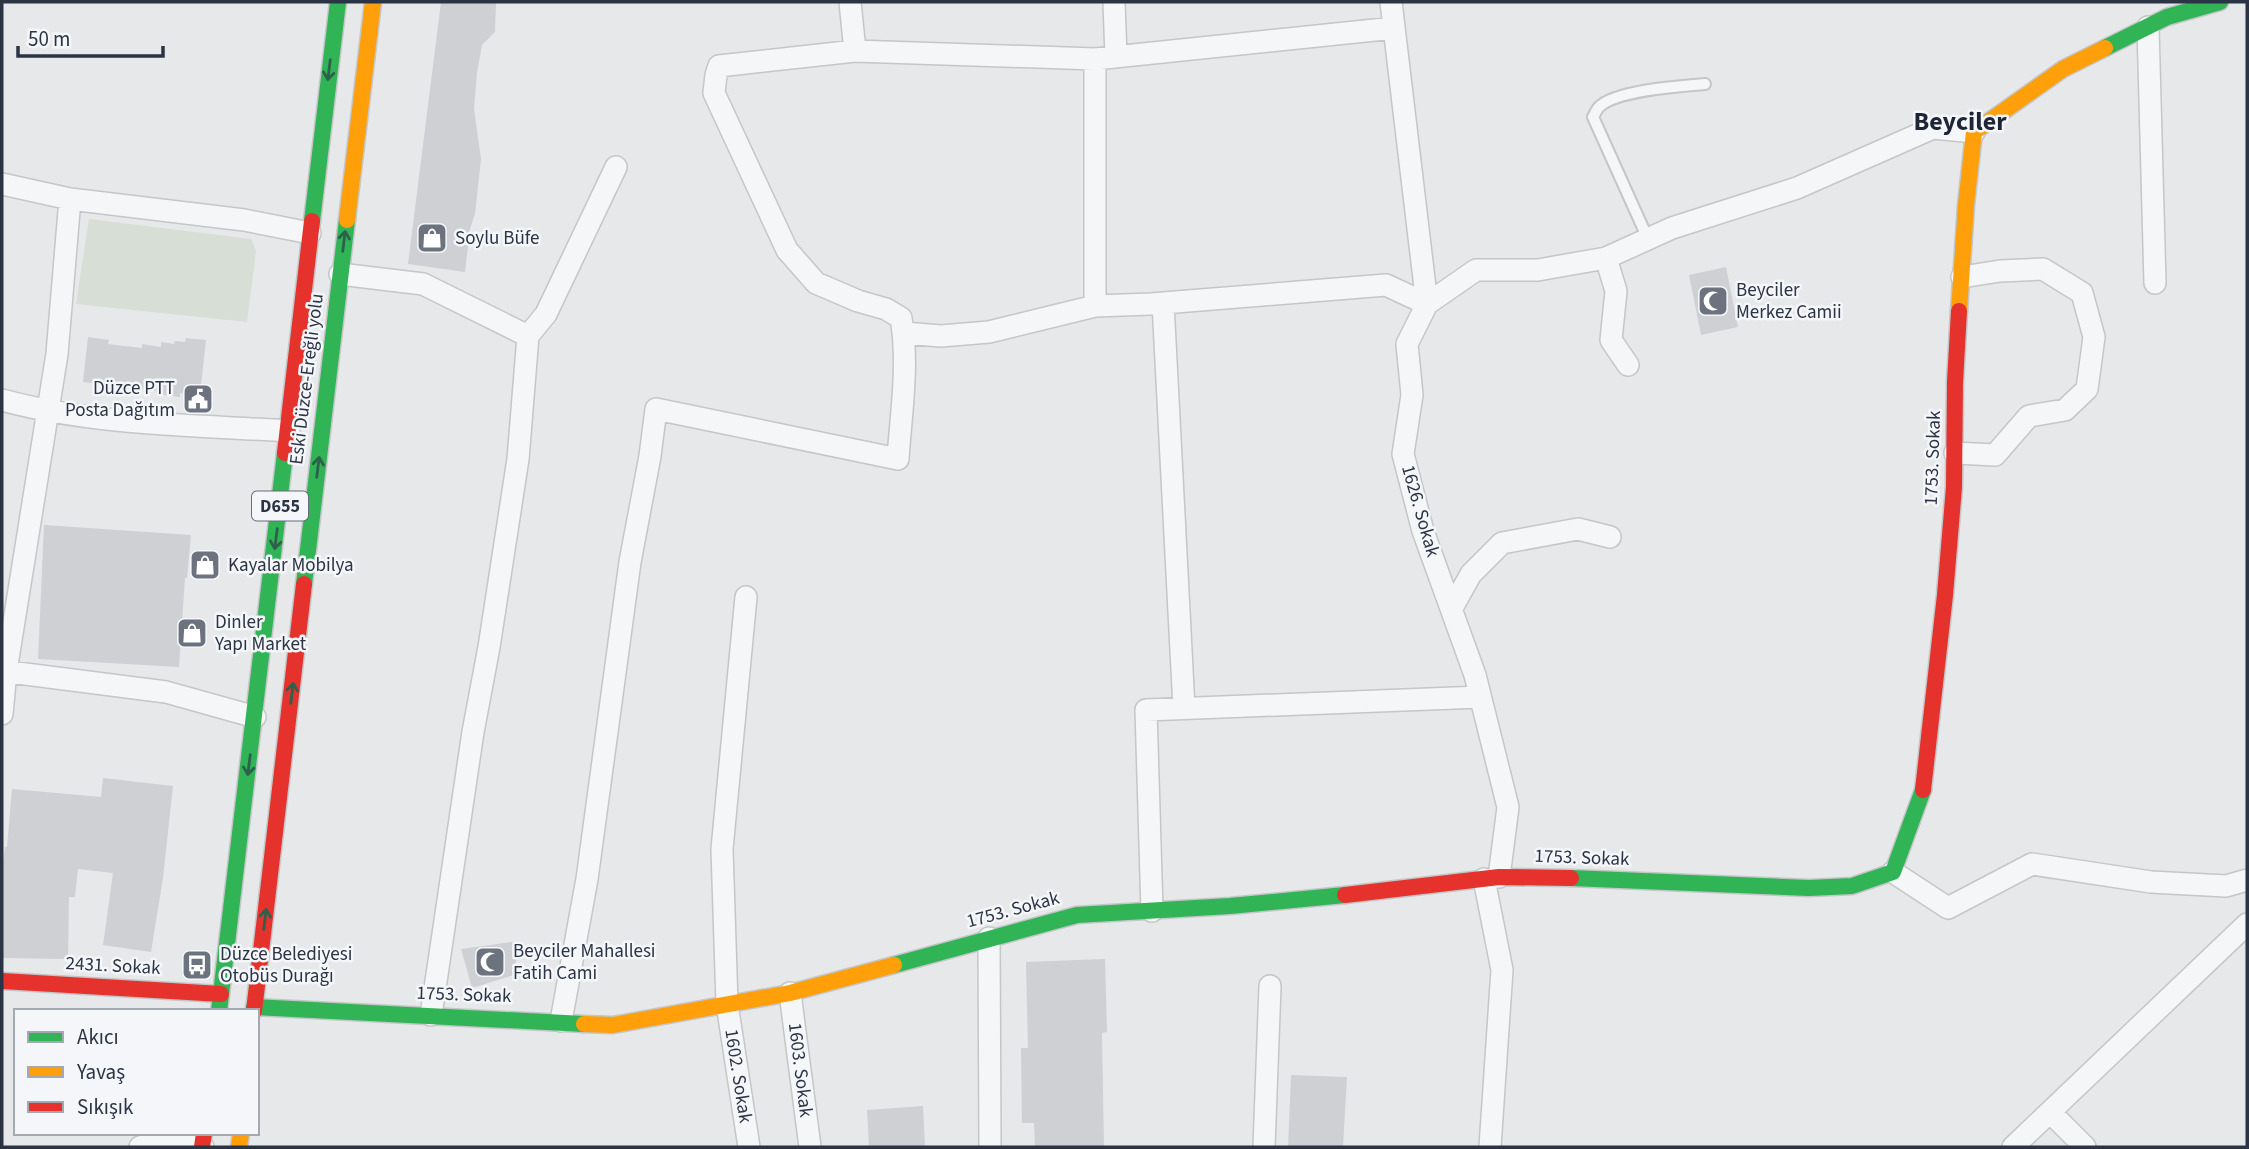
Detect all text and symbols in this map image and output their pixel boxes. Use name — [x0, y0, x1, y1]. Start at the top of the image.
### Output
scale bar — [18, 14, 163, 58]
text: 50 m — [28, 24, 70, 54]
one-way arrow — [323, 58, 336, 80]
district label: Beyciler — [1914, 103, 2007, 140]
shop icon: Soylu Büfe — [415, 221, 449, 255]
place label: Soylu Büfe — [455, 225, 540, 252]
one-way arrow — [338, 230, 351, 253]
place label: Beyciler Merkez Camii — [1736, 277, 1842, 326]
mosque icon: Beyciler Merkez Camii — [1696, 284, 1730, 318]
street label: Eski Düzce-Ereğli yolu — [283, 292, 331, 466]
place label: Düzce PTT Posta Dağıtım — [65, 375, 175, 424]
public building icon: Düzce PTT Posta Dağıtım — [181, 382, 215, 416]
street label: 1753. Sokak — [1918, 409, 1948, 506]
one-way arrow — [311, 456, 324, 479]
street label: 1626. Sokak — [1394, 462, 1446, 561]
road number: D655 — [252, 492, 308, 520]
one-way arrow — [269, 527, 282, 550]
shop icon: Kayalar Mobilya — [188, 548, 222, 582]
place label: Kayalar Mobilya — [228, 552, 354, 579]
place label: Dinler Yapı Market — [214, 609, 307, 658]
shop icon: Dinler Yapı Market — [175, 616, 209, 650]
one-way arrow — [285, 682, 298, 705]
one-way arrow — [243, 753, 256, 776]
street label: 1753. Sokak — [1534, 843, 1631, 873]
street label: 1753. Sokak — [964, 885, 1063, 935]
one-way arrow — [259, 908, 272, 930]
place label: Beyciler Mahallesi Fatih Cami — [513, 938, 656, 987]
place label: Düzce Belediyesi Otobüs Durağı — [220, 941, 352, 990]
mosque icon: Beyciler Mahallesi Fatih Cami — [473, 945, 507, 979]
bus stop icon: Düzce Belediyesi Otobüs Durağı — [180, 948, 214, 982]
street label: 2431. Sokak — [65, 950, 162, 982]
street label: 1753. Sokak — [416, 980, 513, 1010]
legend — [14, 1009, 259, 1135]
street label: 1603. Sokak — [781, 1021, 819, 1119]
text: Akıcı — [77, 1022, 119, 1052]
street label: 1602. Sokak — [717, 1027, 759, 1126]
text: Yavaş — [76, 1057, 125, 1087]
text: Sıkışık — [77, 1092, 134, 1122]

